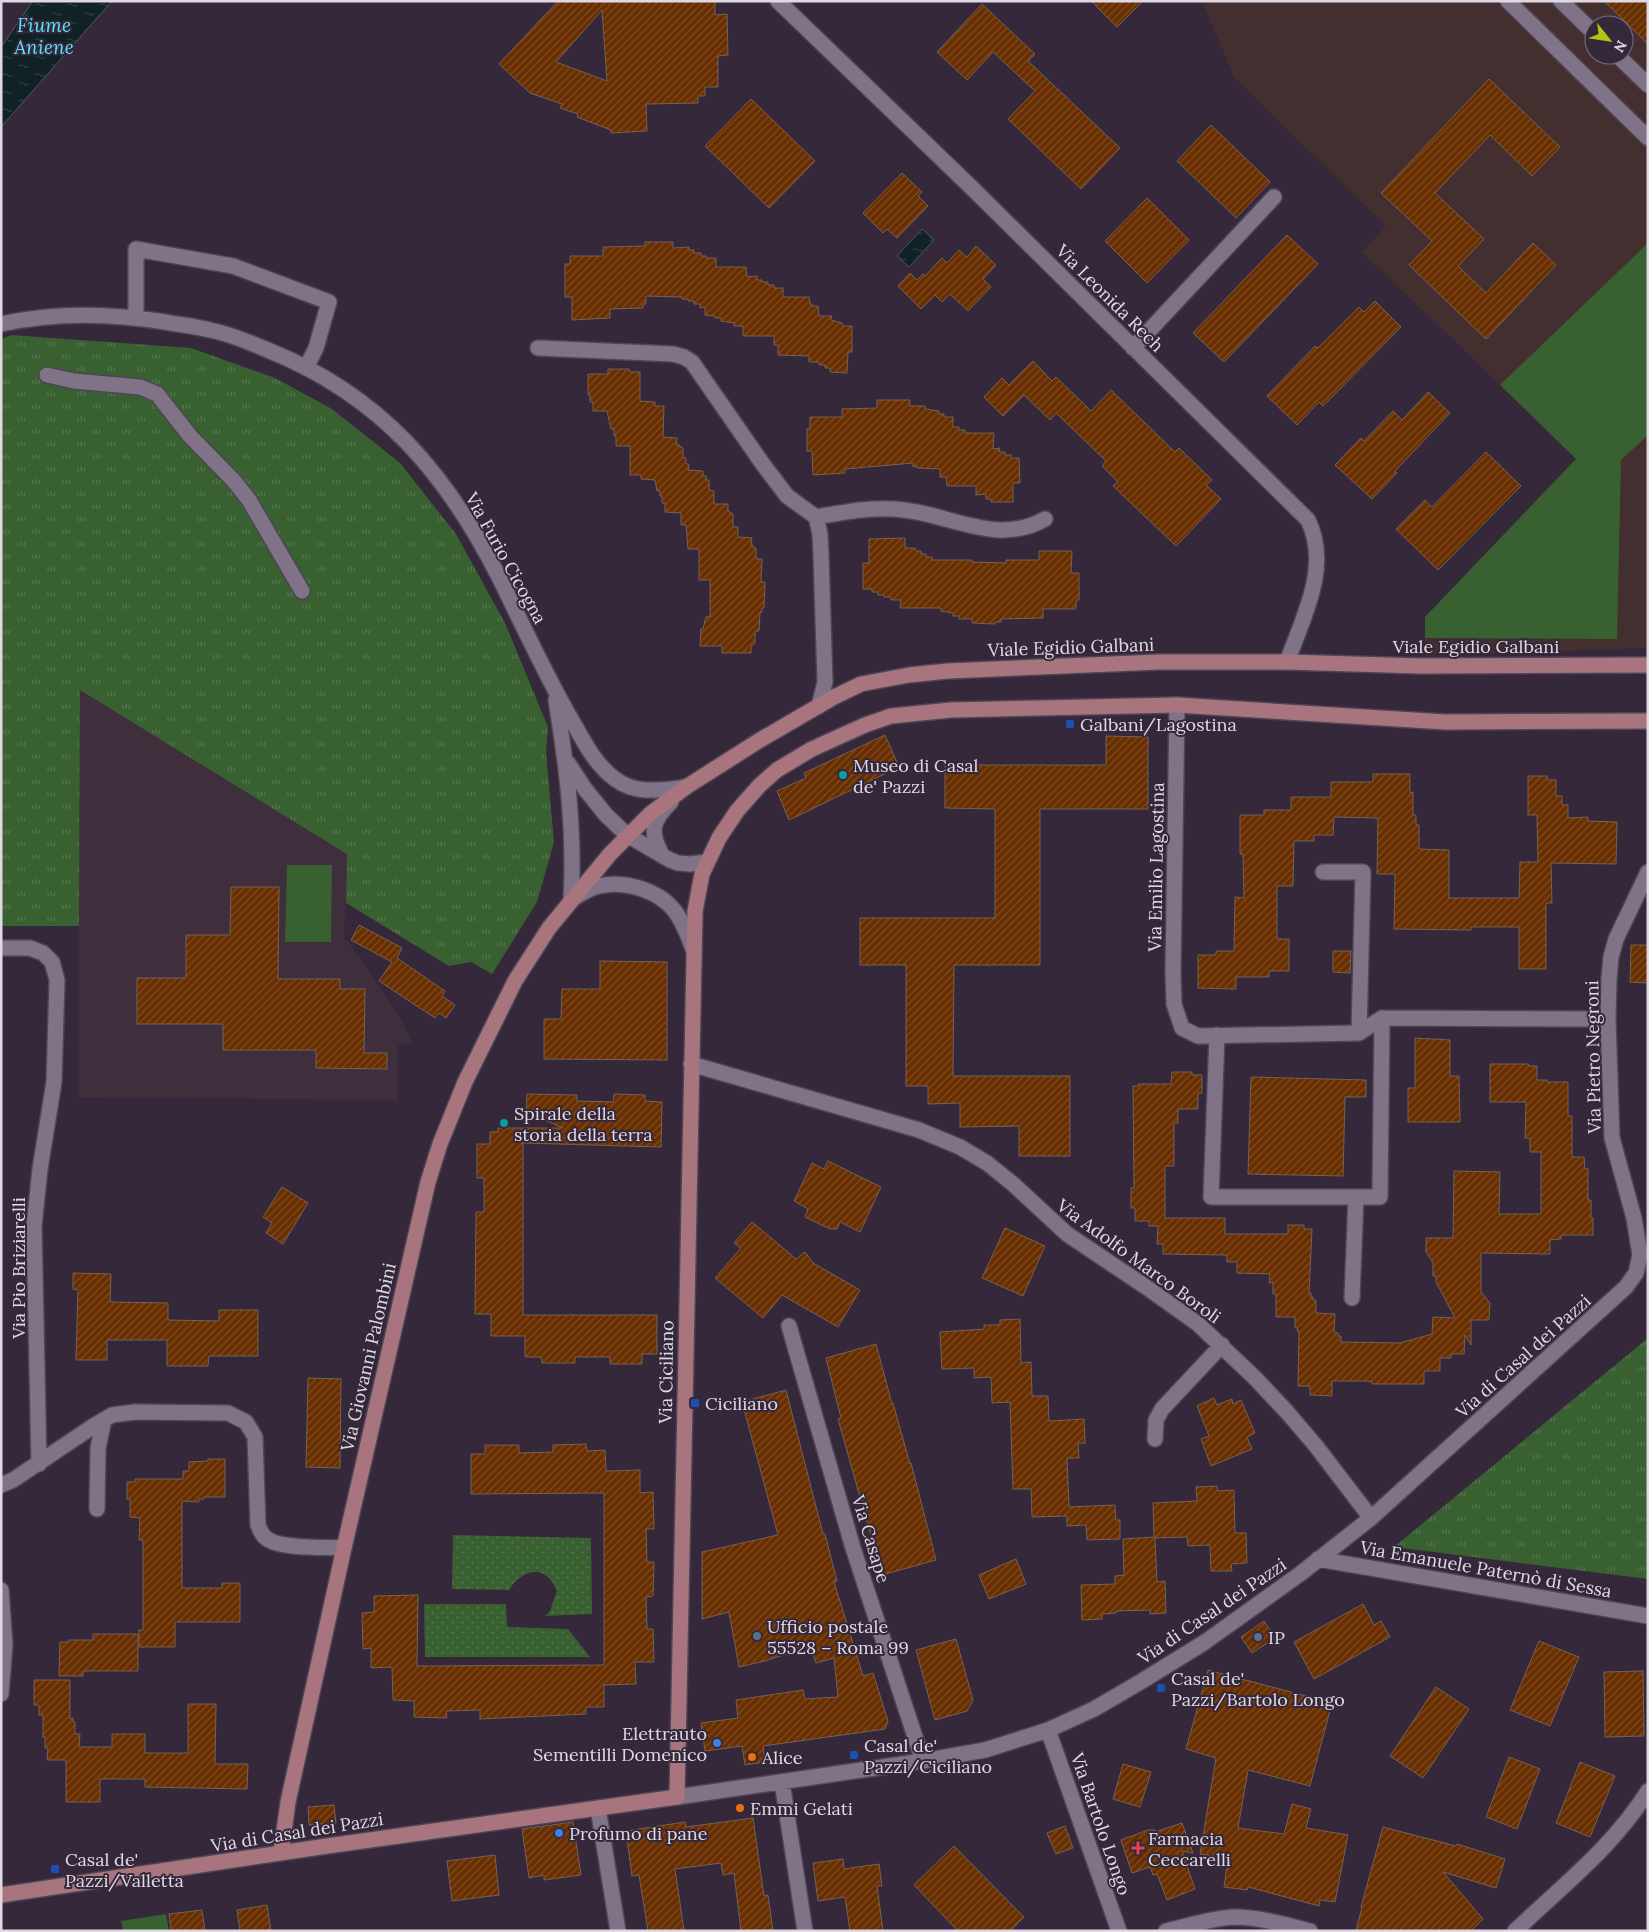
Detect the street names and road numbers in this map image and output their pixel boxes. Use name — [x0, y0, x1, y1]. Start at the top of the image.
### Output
street label: Via Leonida Rech — [1051, 239, 1169, 357]
street label: Via Furio Cicogna — [460, 487, 552, 628]
street label: Viale Egidio Galbani — [986, 633, 1155, 661]
street label: Viale Egidio Galbani — [1392, 635, 1559, 658]
street label: Via Emilio Lagostina — [1143, 782, 1169, 953]
street label: Via Pietro Negroni — [1580, 980, 1606, 1135]
street label: Via Adolfo Marco Boroli — [1052, 1193, 1226, 1328]
street label: Via Pio Briziarelli — [7, 1197, 30, 1340]
street label: Via Giovanni Palombini — [335, 1261, 401, 1454]
street label: Via di Casal dei Pazzi — [1450, 1289, 1595, 1423]
street label: Via Ciciliano — [654, 1320, 678, 1425]
street label: Via Casape — [846, 1491, 895, 1586]
street label: Via Emanuele Paternò di Sessa — [1357, 1535, 1614, 1602]
street label: Via di Casal dei Pazzi — [1133, 1553, 1291, 1670]
street label: Via Bartolo Longo — [1066, 1749, 1136, 1898]
street label: Via di Casal dei Pazzi — [208, 1807, 385, 1857]

